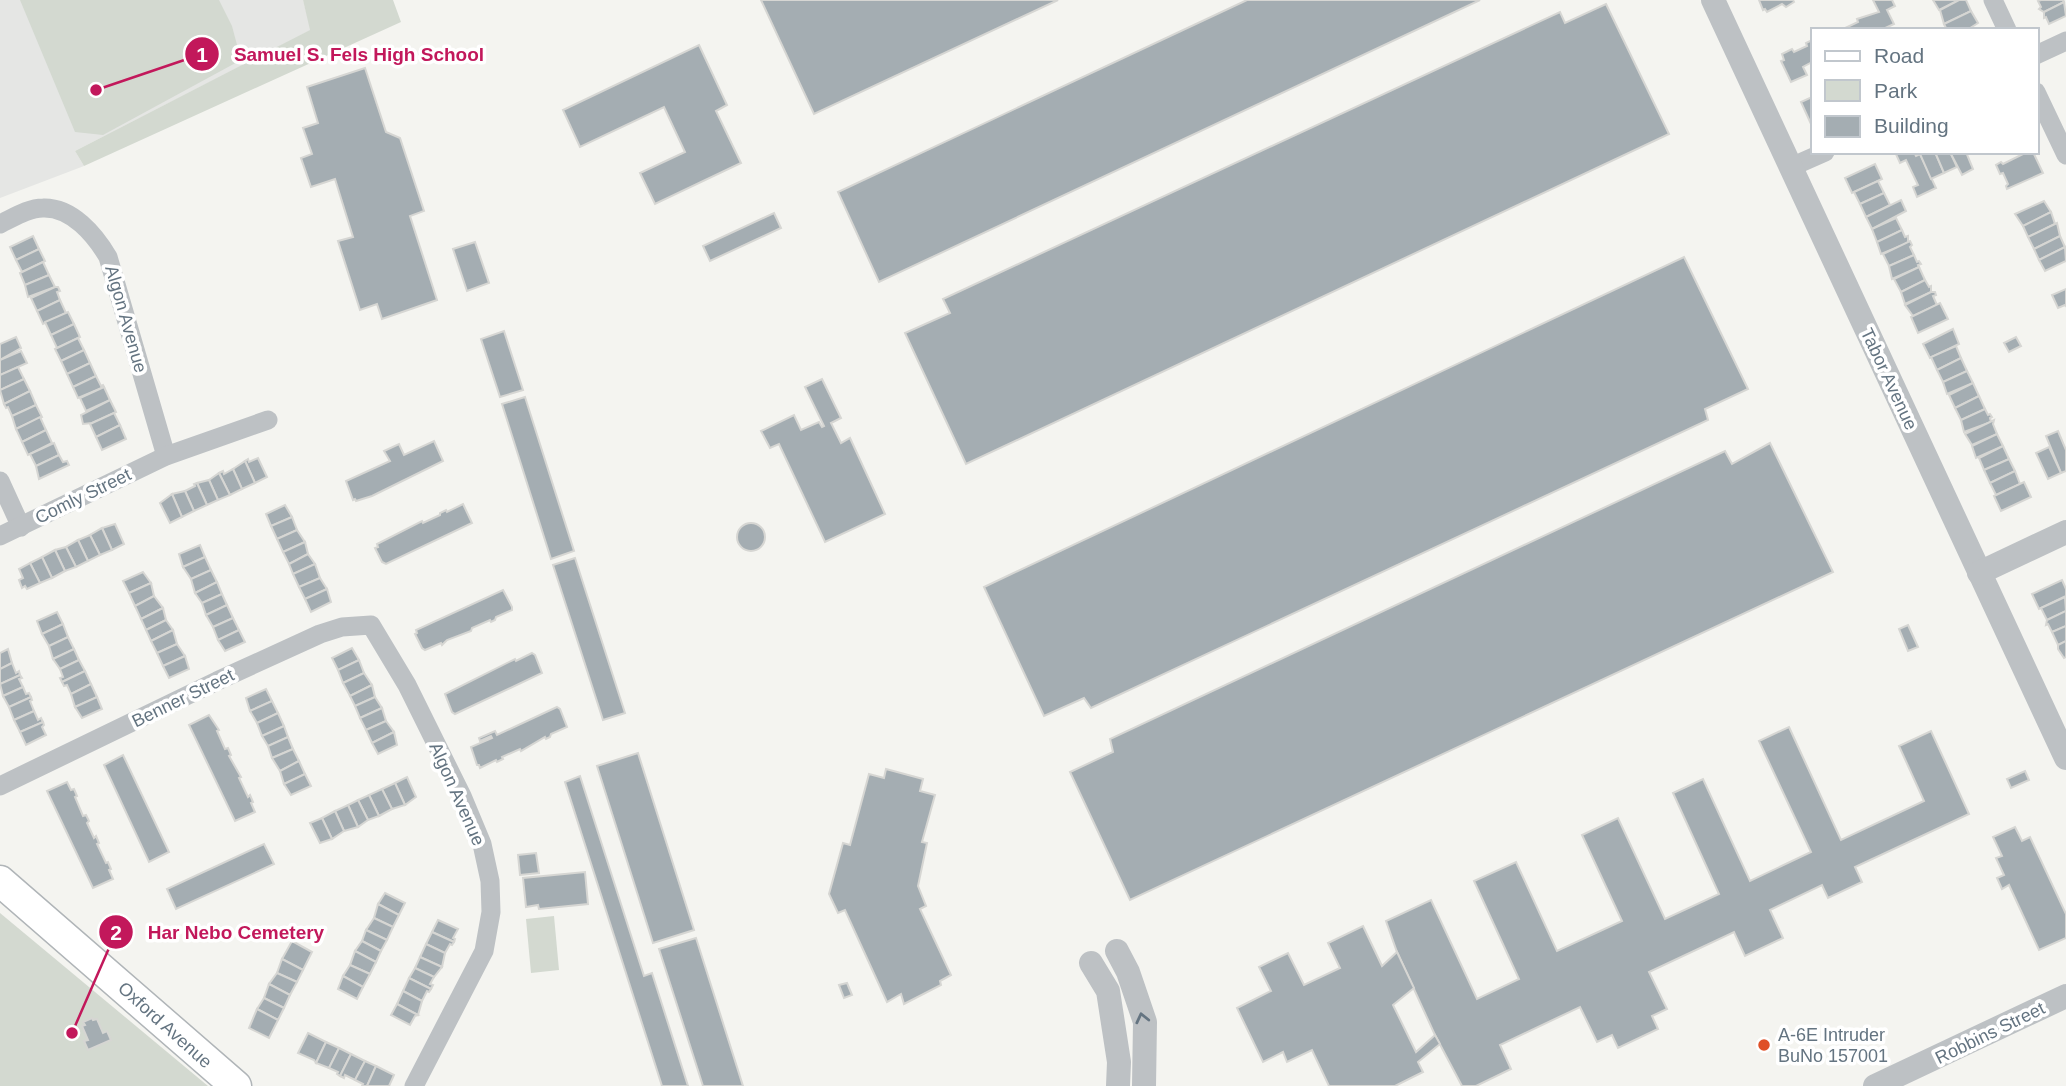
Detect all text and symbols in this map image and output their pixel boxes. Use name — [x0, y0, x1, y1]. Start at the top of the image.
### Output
legend — [1811, 28, 2038, 154]
callout: Samuel S. Fels High School — [185, 34, 498, 74]
text: 1 — [196, 43, 208, 66]
text: Samuel S. Fels High School — [234, 44, 484, 65]
text: Road — [1874, 44, 1924, 67]
text: Park — [1874, 79, 1918, 102]
text: Building — [1874, 114, 1949, 137]
street label: Algon Avenue — [101, 263, 151, 375]
street label: Tabor Avenue — [1857, 325, 1921, 433]
street label: Comly Street — [32, 464, 134, 528]
street label: Benner Street — [129, 665, 237, 731]
street label: Algon Avenue — [425, 739, 489, 849]
callout: Har Nebo Cemetery — [99, 912, 338, 952]
text: 2 — [110, 921, 122, 944]
text: Har Nebo Cemetery — [148, 922, 325, 943]
street label: Oxford Avenue — [114, 978, 216, 1072]
street label: Robbins Street — [1932, 998, 2048, 1068]
one-way arrow — [1136, 1012, 1151, 1024]
place label: A-6E Intruder BuNo 157001 — [1778, 1025, 1888, 1066]
marker: A-6E Intruder BuNo 157001 — [1756, 1037, 1772, 1053]

